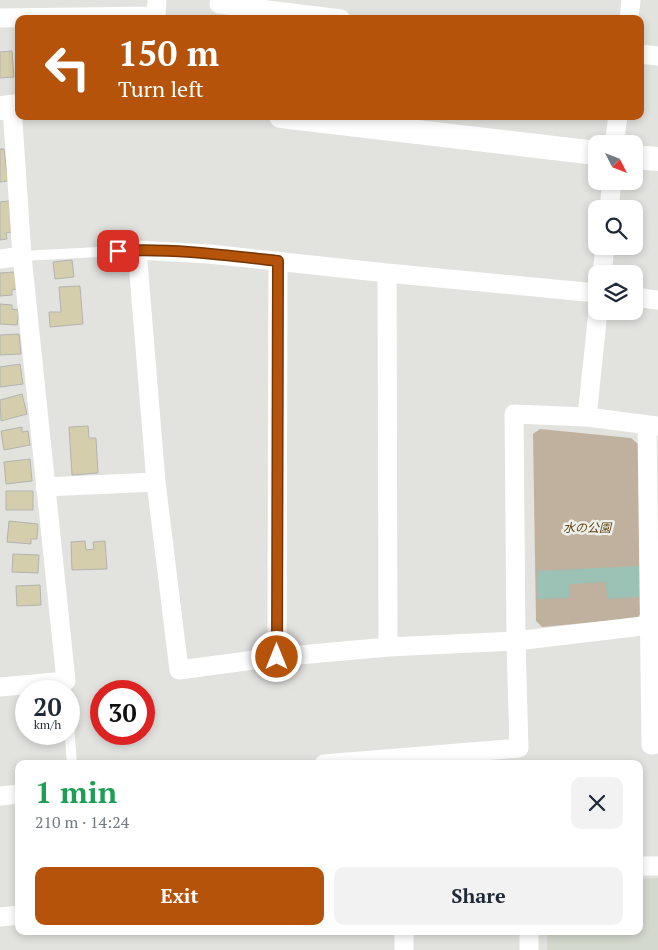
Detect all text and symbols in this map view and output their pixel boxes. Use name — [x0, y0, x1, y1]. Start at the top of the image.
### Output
text: 150 m — [118, 30, 219, 76]
icon: left — [35, 35, 100, 100]
text: Turn left — [118, 74, 204, 103]
north arrow — [588, 135, 642, 190]
map controls — [588, 135, 643, 320]
button: search — [588, 200, 643, 255]
pin — [97, 230, 139, 272]
icon: arrive — [104, 237, 132, 265]
button: layers — [588, 265, 643, 320]
park label: 水の公園 — [563, 520, 613, 535]
position arrow — [250, 630, 302, 682]
speed limit sign: 30 — [90, 680, 155, 745]
text: 20 — [33, 690, 62, 723]
text: km/h — [34, 717, 61, 732]
text: 1 min — [35, 772, 117, 812]
button: close — [571, 777, 623, 829]
text: 210 m · 14:24 — [35, 811, 129, 833]
button: Exit — [35, 867, 324, 925]
button: Share — [334, 867, 623, 925]

